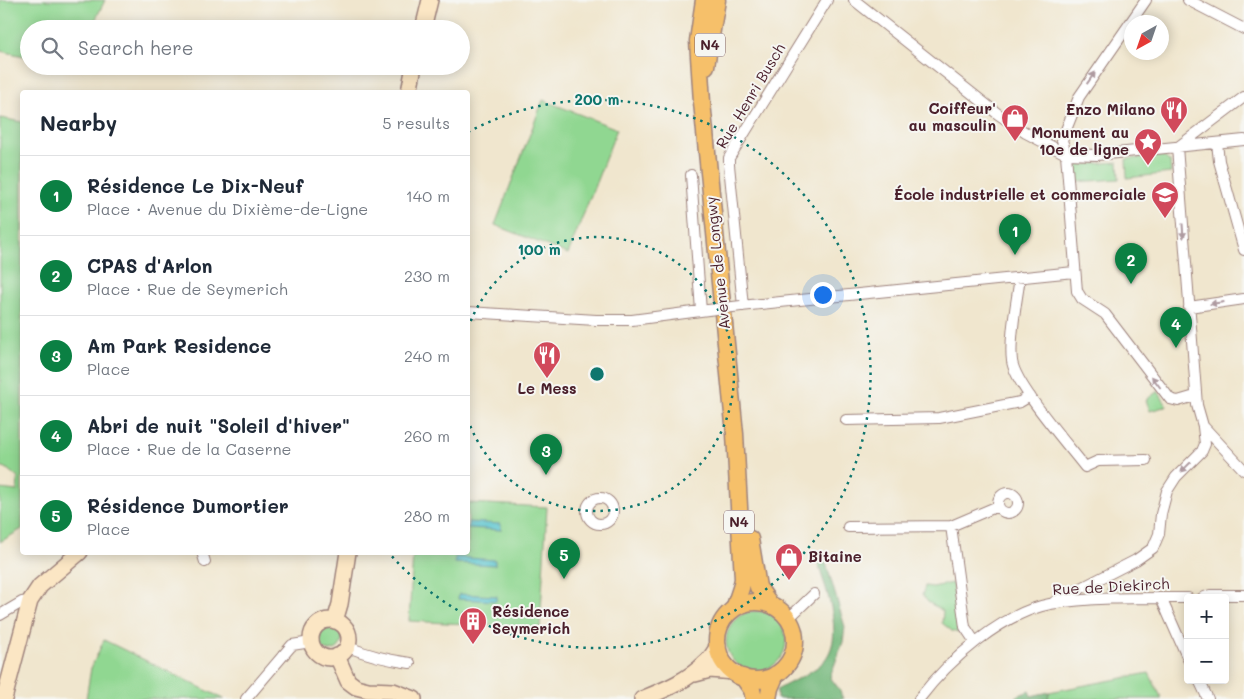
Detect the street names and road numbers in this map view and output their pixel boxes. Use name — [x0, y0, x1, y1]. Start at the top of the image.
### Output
road number: N4 — [695, 34, 725, 56]
street label: Rue Henri Busch — [711, 39, 789, 152]
street label: Avenue de Longwy — [700, 195, 734, 331]
road number: N4 — [724, 511, 754, 534]
street label: Rue de Diekirch — [1052, 573, 1170, 599]

